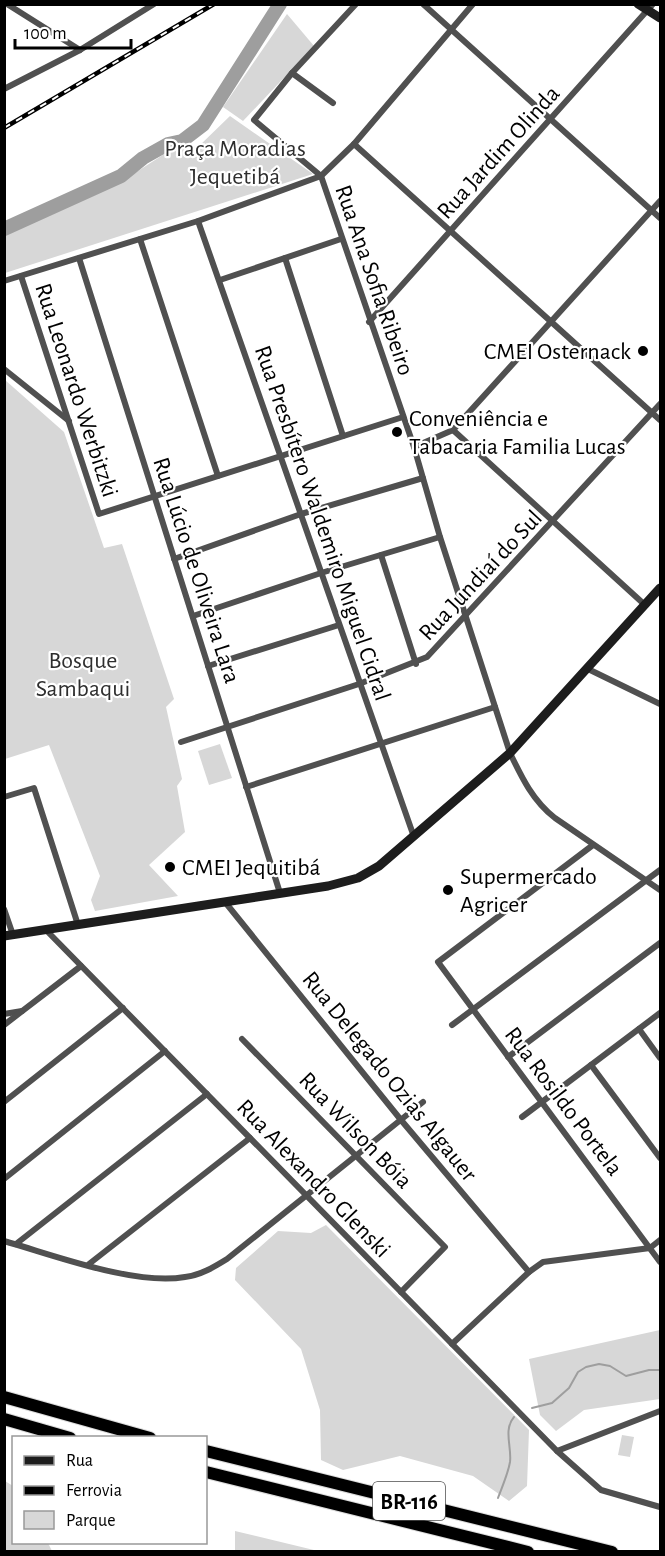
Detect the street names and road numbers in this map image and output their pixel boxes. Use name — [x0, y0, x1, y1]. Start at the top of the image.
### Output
street label: Rua Jardim Olinda — [433, 81, 565, 224]
street label: Rua Ana Sofia Ribeiro — [330, 182, 418, 379]
street label: Rua Leonardo Werbitzki — [30, 280, 122, 500]
street label: Rua Presbítero Waldemiro Miguel Cidral — [250, 343, 394, 704]
street label: Rua Lúcio de Oliveira Lara — [148, 454, 244, 686]
street label: Rua Jundiaí do Sul — [415, 506, 547, 645]
street label: Rua Delegado Ozias Algauer — [297, 967, 481, 1186]
street label: Rua Rosildo Portela — [500, 1023, 627, 1180]
street label: Rua Wilson Bóia — [294, 1068, 417, 1193]
street label: Rua Alexandro Glenski — [232, 1095, 395, 1262]
road number: BR-116 — [373, 1482, 445, 1520]

